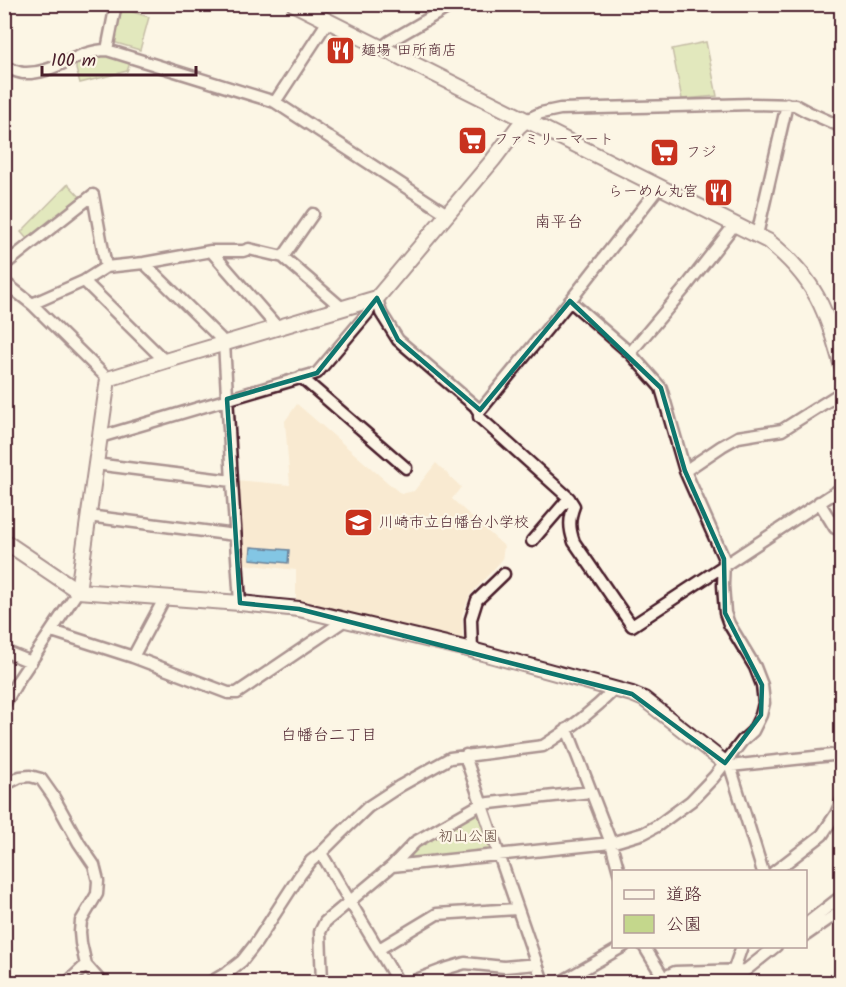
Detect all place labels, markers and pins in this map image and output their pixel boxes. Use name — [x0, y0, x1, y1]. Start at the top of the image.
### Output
restaurant icon: 麺場 田所商店 — [324, 35, 356, 67]
place label: 麺場 田所商店 — [361, 39, 457, 63]
supermarket icon: ファミリーマート — [457, 124, 489, 156]
place label: ファミリーマート — [494, 128, 614, 152]
supermarket icon: フジ — [649, 137, 681, 169]
place label: フジ — [686, 141, 716, 165]
restaurant icon: らーめん丸宮 — [703, 176, 735, 208]
place label: らーめん丸宮 — [608, 180, 698, 204]
school or university icon: 川崎市立白幡台小学校 — [342, 507, 374, 539]
place label: 川崎市立白幡台小学校 — [379, 511, 529, 535]

